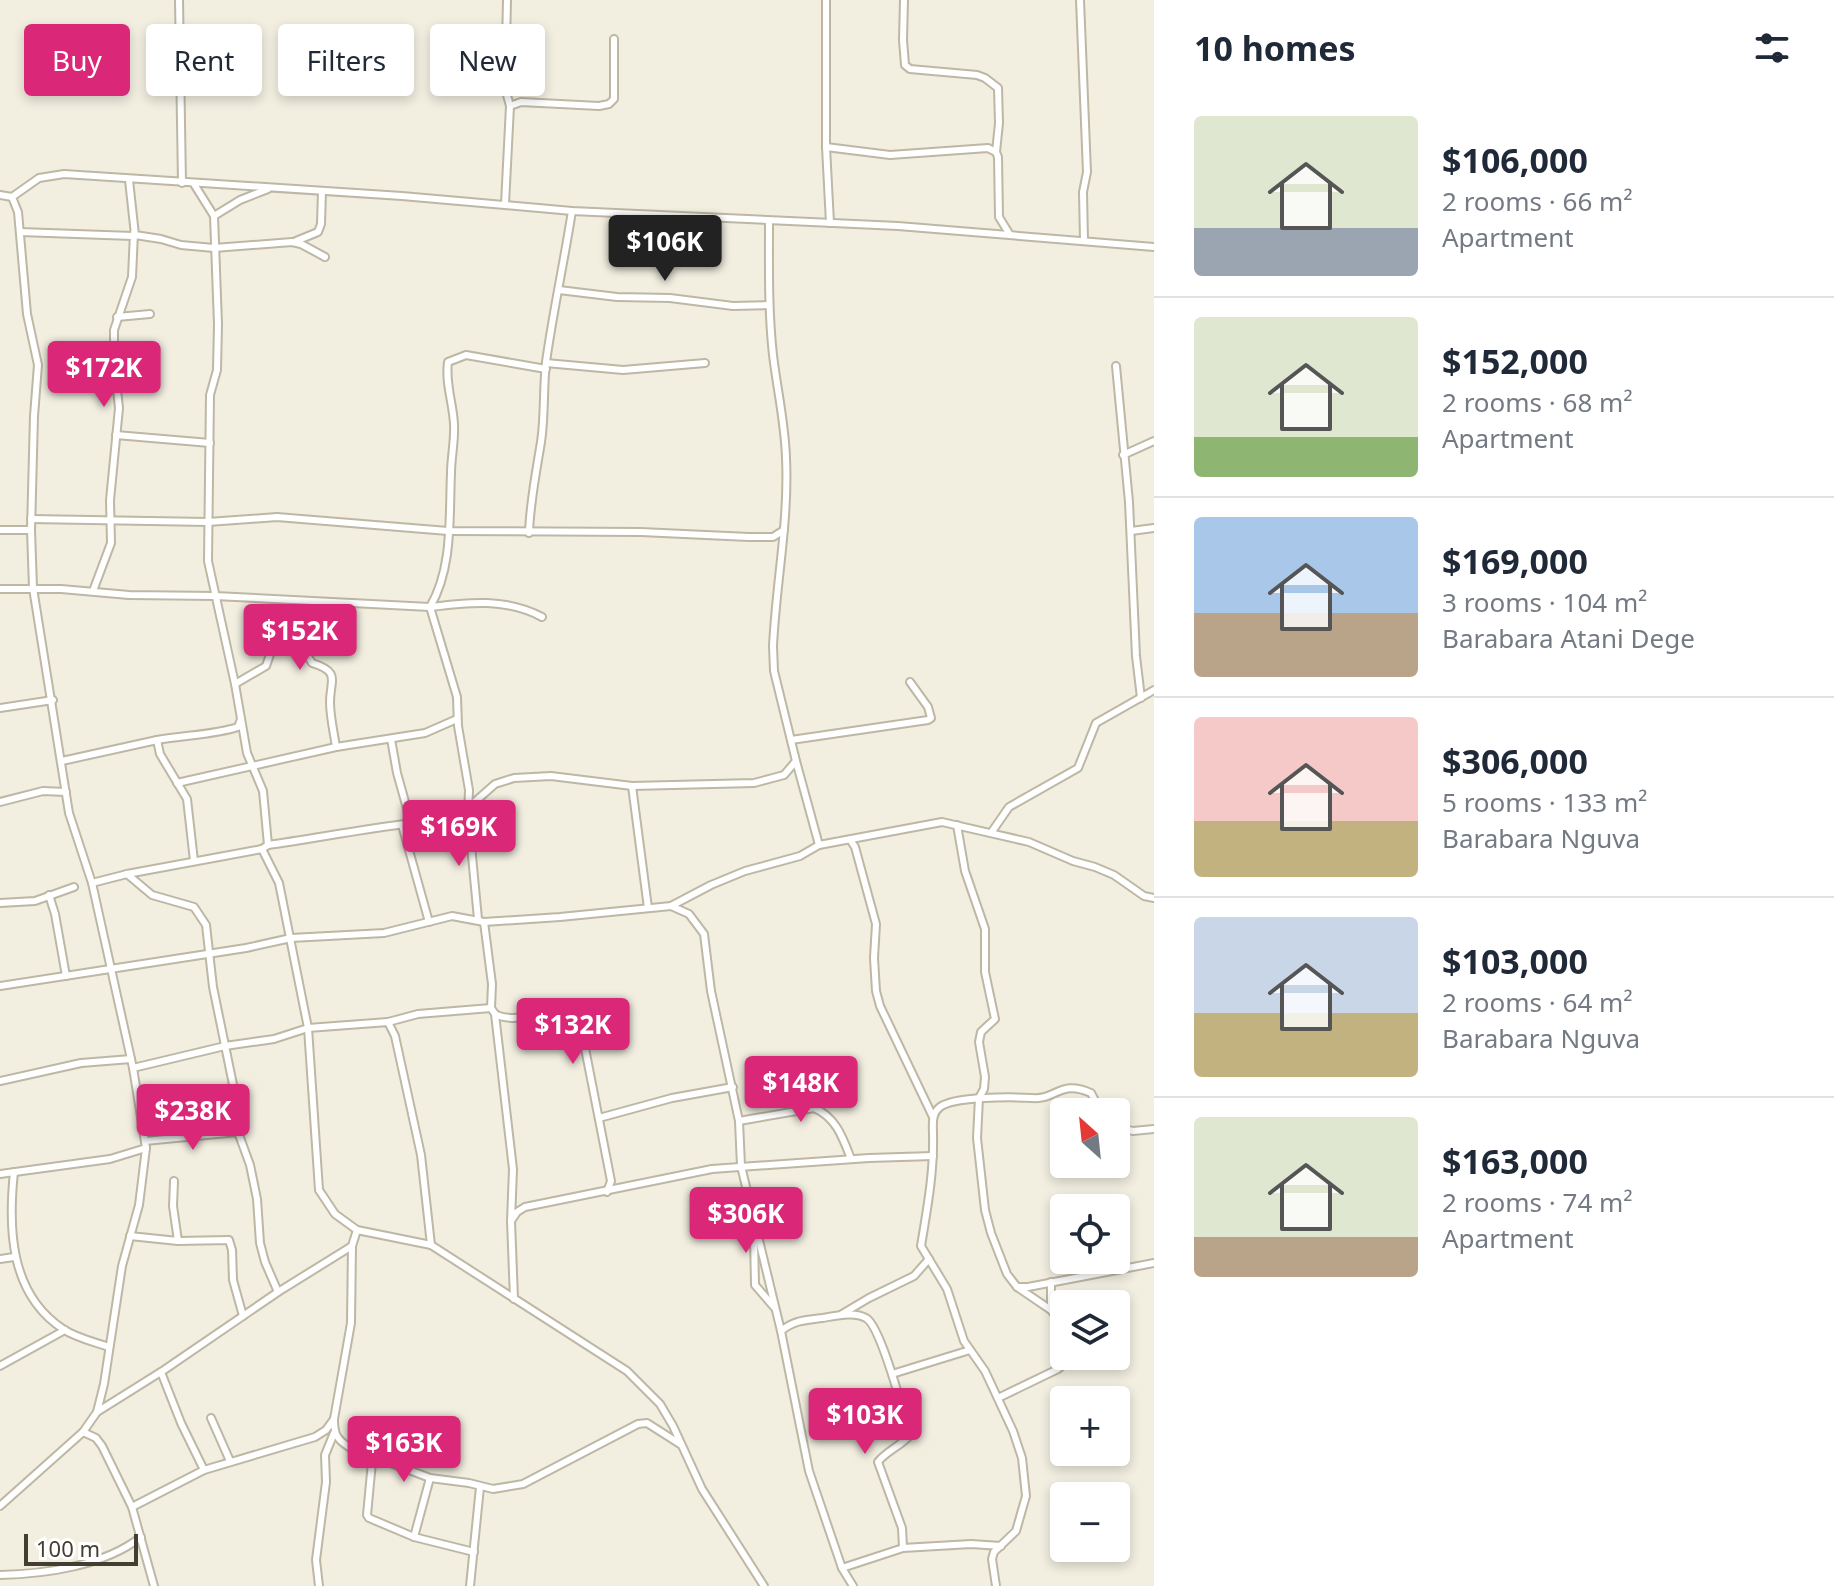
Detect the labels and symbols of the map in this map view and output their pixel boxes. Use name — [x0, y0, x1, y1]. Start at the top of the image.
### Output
pin: $106K — [609, 215, 721, 283]
pin: $172K — [48, 341, 160, 409]
pin: $152K — [244, 604, 356, 672]
pin: $169K — [403, 800, 515, 868]
pin: $132K — [517, 998, 629, 1066]
pin: $148K — [745, 1056, 857, 1124]
pin: $238K — [137, 1084, 249, 1152]
north arrow — [1050, 1098, 1130, 1178]
pin: $306K — [690, 1187, 802, 1255]
pin: $103K — [809, 1388, 921, 1456]
pin: $163K — [348, 1416, 460, 1484]
scale bar — [24, 1530, 138, 1566]

